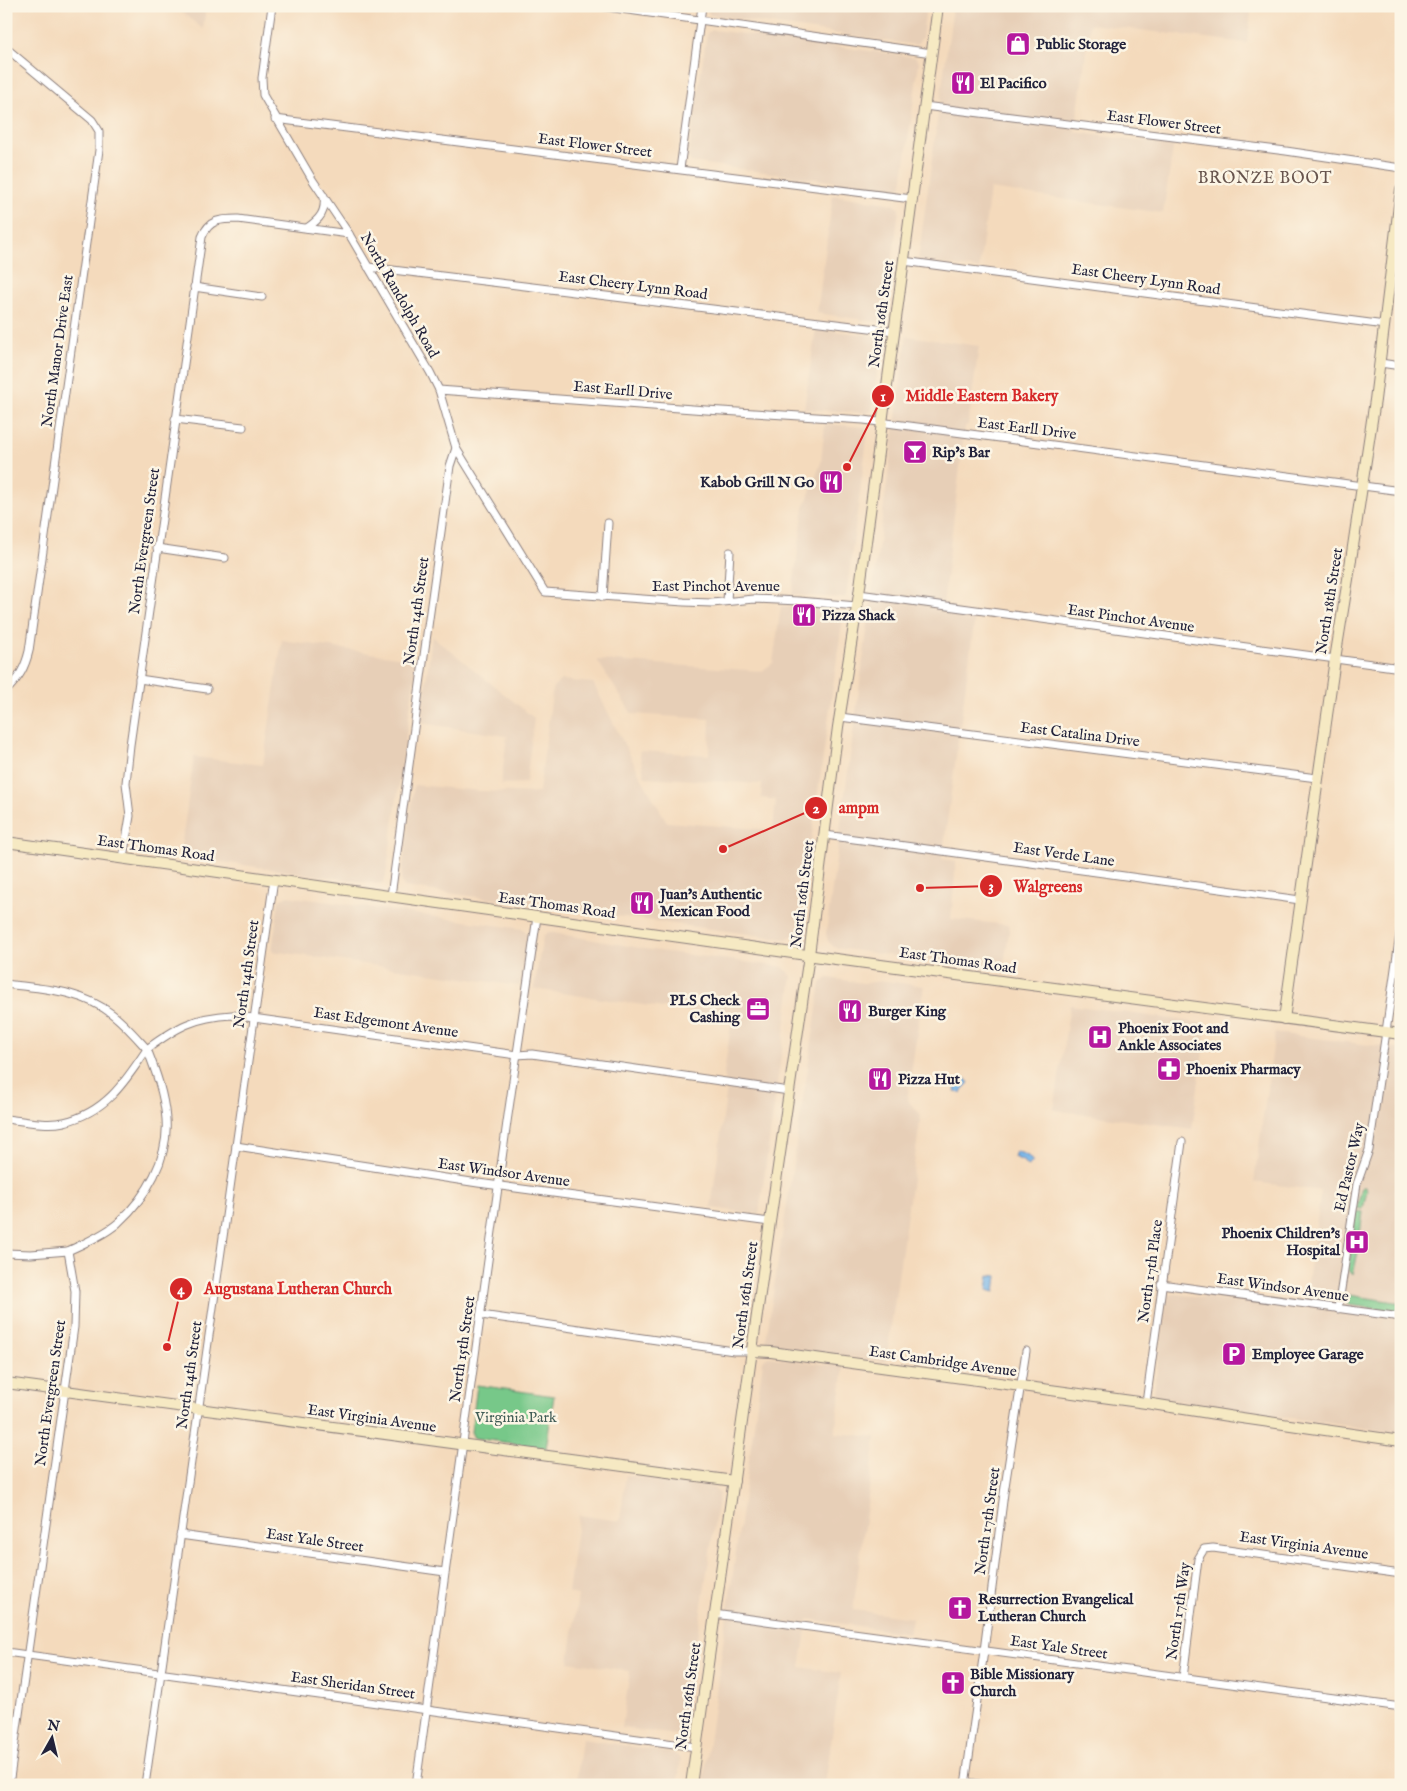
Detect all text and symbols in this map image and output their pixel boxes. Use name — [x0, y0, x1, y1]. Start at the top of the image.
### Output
shop icon: Public Storage — [1005, 31, 1031, 57]
place label: Public Storage — [1036, 35, 1126, 54]
restaurant icon: El Pacifico — [950, 70, 976, 96]
place label: El Pacifico — [980, 74, 1047, 93]
street label: East Flower Street — [1106, 106, 1222, 139]
street label: East Flower Street — [537, 129, 653, 162]
district label: BRONZE BOOT — [1198, 169, 1332, 189]
street label: North Randolph Road — [356, 229, 444, 362]
street label: North 16th Street — [865, 259, 898, 369]
street label: East Cheery Lynn Road — [1070, 260, 1223, 299]
street label: East Cheery Lynn Road — [557, 267, 710, 304]
street label: North Manor Drive East — [37, 274, 78, 428]
street label: East Earll Drive — [573, 377, 673, 404]
callout: Middle Eastern Bakery — [871, 380, 1069, 411]
text: 1 — [880, 387, 886, 406]
text: Middle Eastern Bakery — [906, 387, 1060, 407]
street label: East Earll Drive — [976, 413, 1078, 444]
bar icon: Rip's Bar — [902, 439, 928, 465]
place label: Rip's Bar — [932, 443, 990, 462]
street label: North Evergreen Street — [125, 467, 164, 616]
restaurant icon: Kabob Grill N Go — [818, 469, 844, 495]
place label: Kabob Grill N Go — [700, 473, 814, 492]
street label: North 18th Street — [1312, 546, 1347, 656]
street label: North 14th Street — [399, 556, 433, 666]
street label: East Pinchot Avenue — [652, 577, 780, 596]
street label: East Pinchot Avenue — [1066, 600, 1196, 637]
restaurant icon: Pizza Shack — [791, 602, 817, 628]
place label: Pizza Shack — [822, 606, 896, 625]
street label: East Catalina Drive — [1019, 718, 1141, 751]
callout: ampm — [804, 792, 889, 823]
text: 2 — [812, 799, 820, 818]
text: ampm — [839, 799, 880, 819]
street label: East Thomas Road — [96, 831, 217, 866]
street label: East Verde Lane — [1012, 838, 1116, 871]
street label: North 16th Street — [786, 839, 819, 949]
callout: Walgreens — [979, 870, 1092, 901]
text: 3 — [988, 877, 994, 896]
text: Walgreens — [1013, 878, 1083, 898]
place label: Juan's Authentic Mexican Food — [658, 885, 762, 921]
street label: East Thomas Road — [497, 888, 618, 923]
restaurant icon: Juan's Authentic Mexican Food — [629, 890, 655, 916]
street label: North 14th Street — [229, 919, 263, 1029]
street label: East Thomas Road — [898, 943, 1019, 978]
place label: PLS Check Cashing — [670, 991, 741, 1027]
office icon: PLS Check Cashing — [745, 996, 771, 1022]
restaurant icon: Burger King — [837, 998, 863, 1024]
place label: Burger King — [868, 1002, 947, 1021]
street label: East Edgemont Avenue — [312, 1003, 460, 1042]
place label: Phoenix Foot and Ankle Associates — [1117, 1019, 1230, 1055]
hospital icon: Phoenix Foot and Ankle Associates — [1087, 1024, 1113, 1050]
pharmacy icon: Phoenix Pharmacy — [1156, 1056, 1182, 1082]
place label: Phoenix Pharmacy — [1186, 1060, 1301, 1079]
restaurant icon: Pizza Hut — [867, 1066, 893, 1092]
place label: Pizza Hut — [898, 1070, 961, 1089]
street label: Ed Pastor Way — [1330, 1120, 1369, 1214]
street label: East Windsor Avenue — [437, 1154, 571, 1191]
street label: North 17th Place — [1134, 1218, 1167, 1324]
place label: Phoenix Children's Hospital — [1221, 1224, 1341, 1260]
hospital icon: Phoenix Children's Hospital — [1344, 1229, 1370, 1255]
street label: North 16th Street — [729, 1240, 762, 1350]
street label: East Windsor Avenue — [1216, 1269, 1350, 1306]
callout: Augustana Lutheran Church — [169, 1273, 402, 1304]
text: 4 — [177, 1280, 185, 1299]
text: Augustana Lutheran Church — [203, 1280, 393, 1300]
street label: North 15th Street — [446, 1295, 479, 1403]
street label: North Evergreen Street — [31, 1319, 70, 1468]
street label: North 14th Street — [172, 1320, 206, 1430]
parking icon: Employee Garage — [1221, 1341, 1247, 1367]
street label: East Cambridge Avenue — [868, 1342, 1018, 1381]
place label: Employee Garage — [1252, 1345, 1364, 1364]
street label: East Virginia Avenue — [306, 1400, 438, 1437]
park label: Virginia Park — [474, 1408, 558, 1427]
street label: North 17th Street — [971, 1466, 1004, 1576]
street label: East Yale Street — [265, 1524, 365, 1557]
street label: East Virginia Avenue — [1238, 1527, 1370, 1564]
street label: North 17th Way — [1162, 1560, 1195, 1661]
place label: Resurrection Evangelical Lutheran Church — [978, 1590, 1134, 1626]
church icon: Resurrection Evangelical Lutheran Church — [947, 1595, 973, 1621]
street label: East Yale Street — [1009, 1631, 1109, 1664]
street label: North 16th Street — [672, 1641, 705, 1751]
place label: Bible Missionary Church — [970, 1665, 1075, 1701]
street label: East Sheridan Street — [289, 1667, 416, 1704]
church icon: Bible Missionary Church — [940, 1670, 966, 1696]
north arrow — [28, 1714, 78, 1764]
text: N — [45, 1716, 61, 1736]

